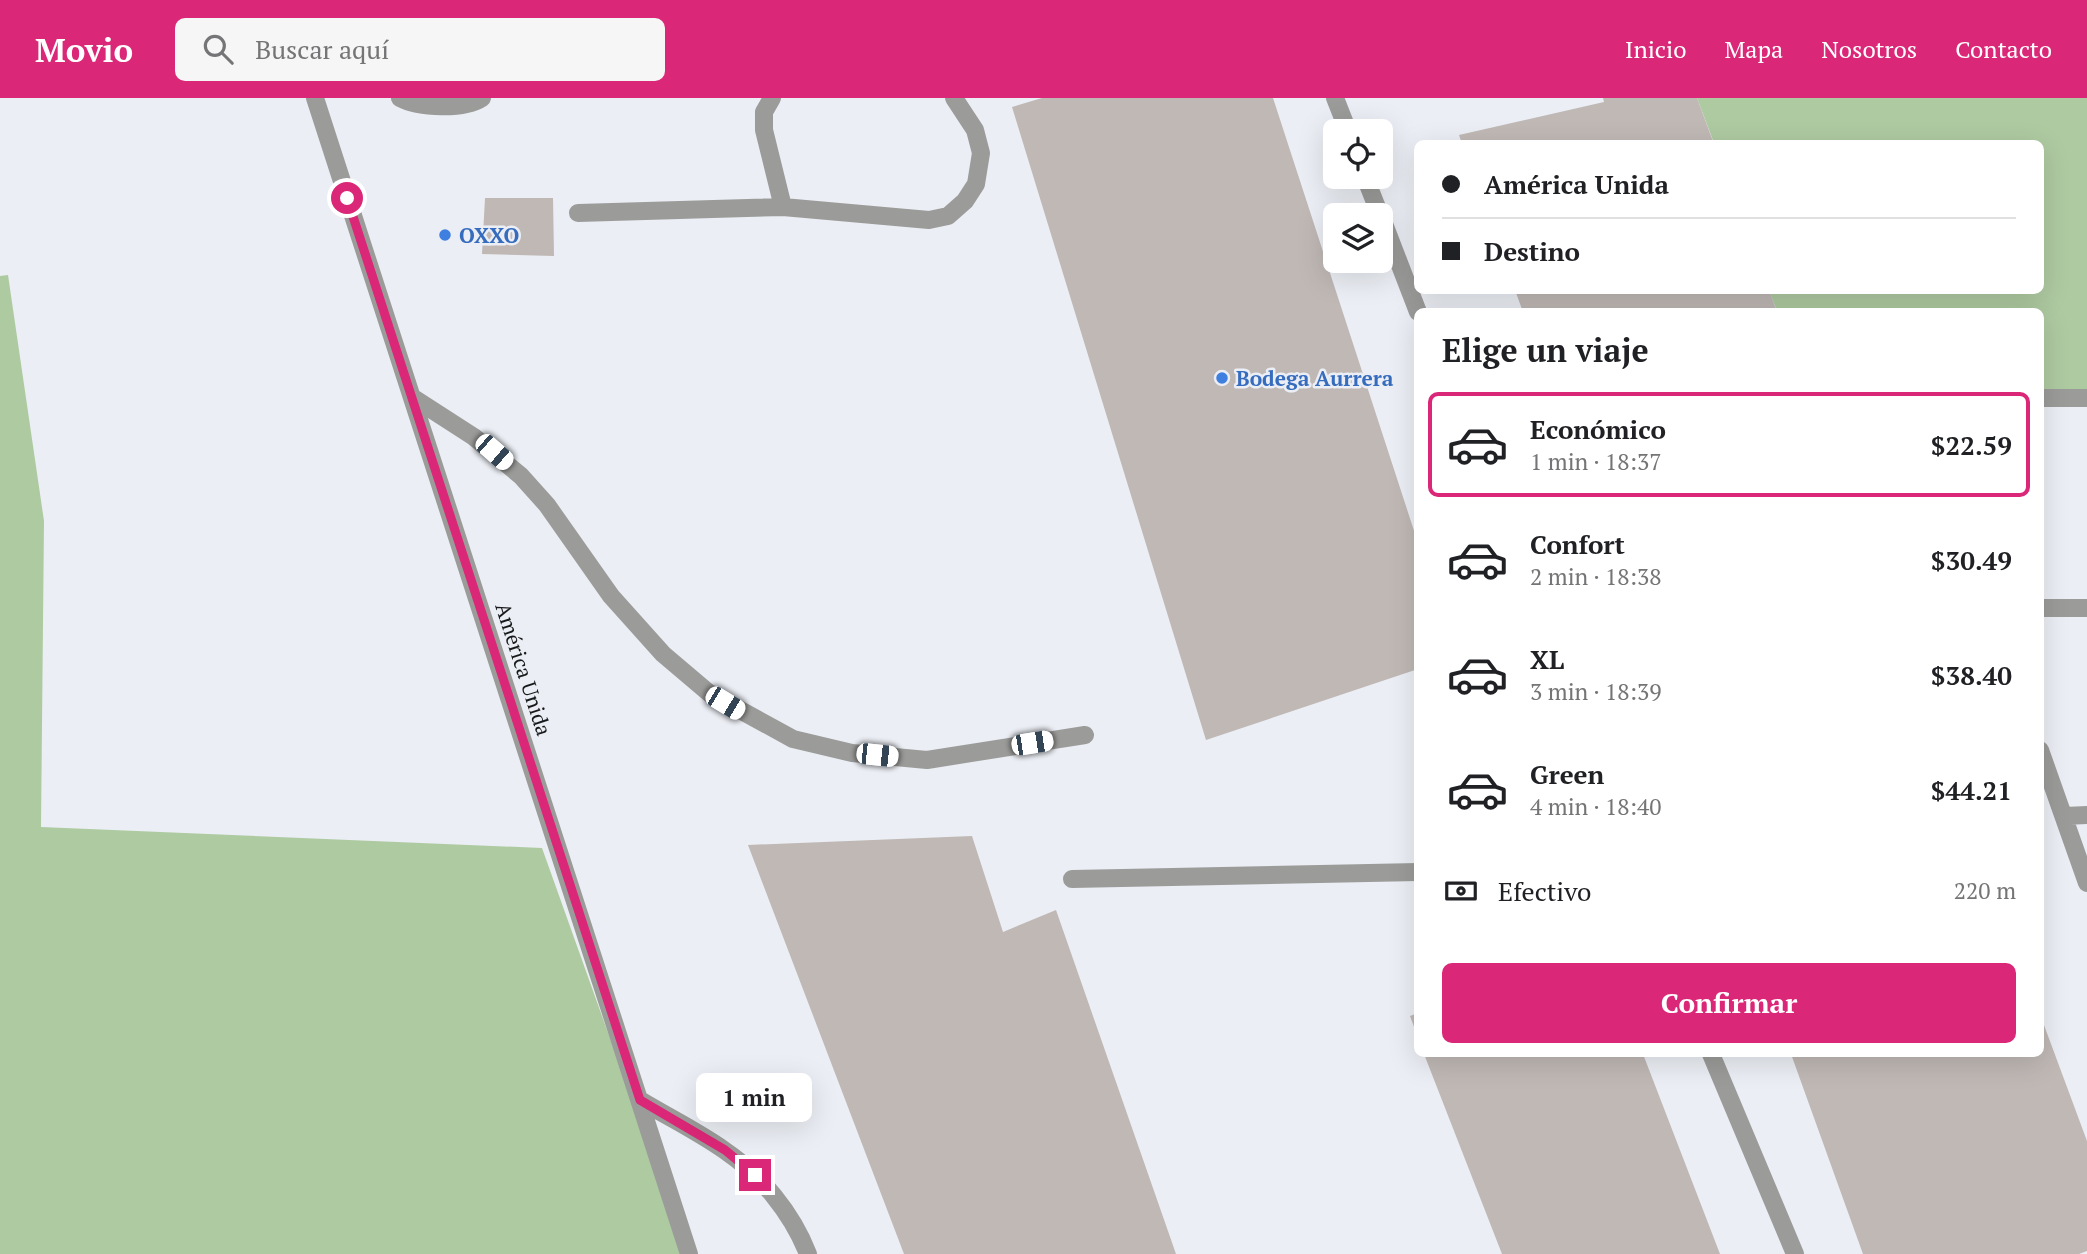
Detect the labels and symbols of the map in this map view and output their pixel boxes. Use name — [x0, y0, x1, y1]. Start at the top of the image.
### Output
route start — [331, 182, 363, 214]
place label: OXXO — [459, 221, 519, 249]
marker: OXXO — [437, 227, 453, 243]
place label: Bodega Aurrera — [1236, 364, 1394, 392]
marker: Bodega Aurrera — [1214, 370, 1230, 386]
car — [472, 430, 517, 474]
street label: América Unida — [489, 599, 559, 739]
car — [702, 683, 749, 723]
car — [1010, 729, 1055, 757]
car — [856, 742, 899, 768]
callout: 1 min — [697, 1074, 813, 1122]
route end — [739, 1159, 771, 1191]

